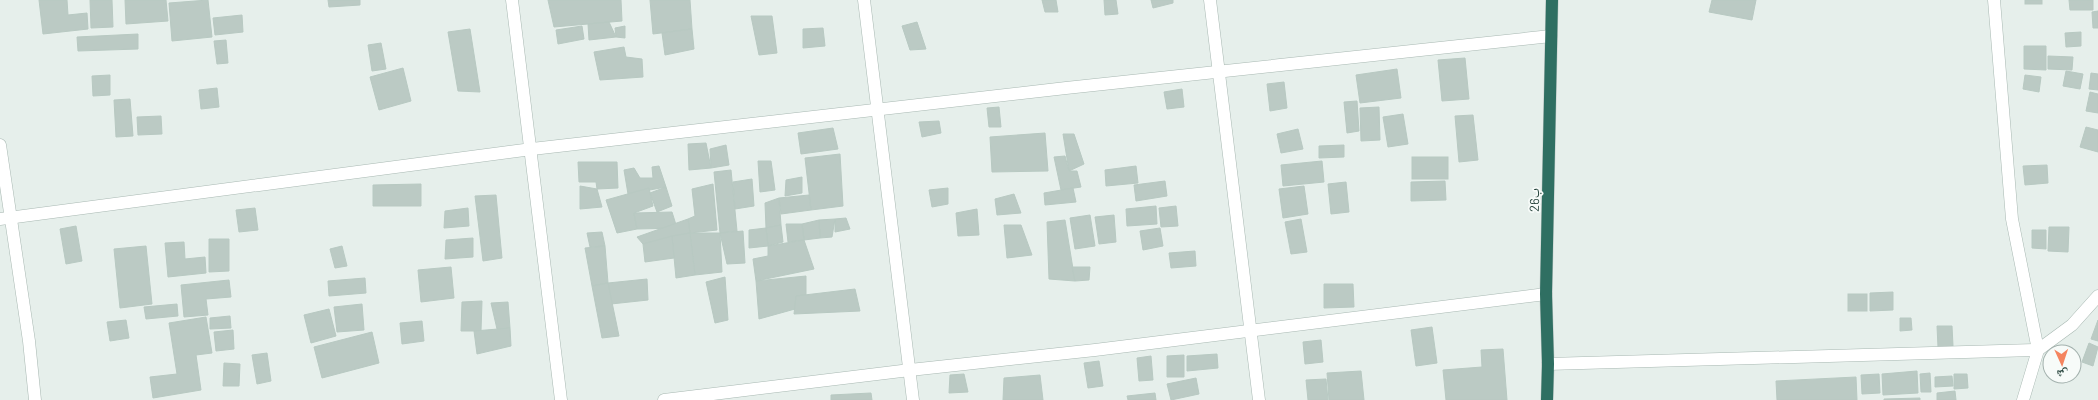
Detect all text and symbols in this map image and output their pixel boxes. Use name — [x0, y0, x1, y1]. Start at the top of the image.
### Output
street label: 26ب — [1526, 188, 1543, 212]
north arrow — [2042, 344, 2082, 384]
text: ش — [2056, 366, 2069, 381]

